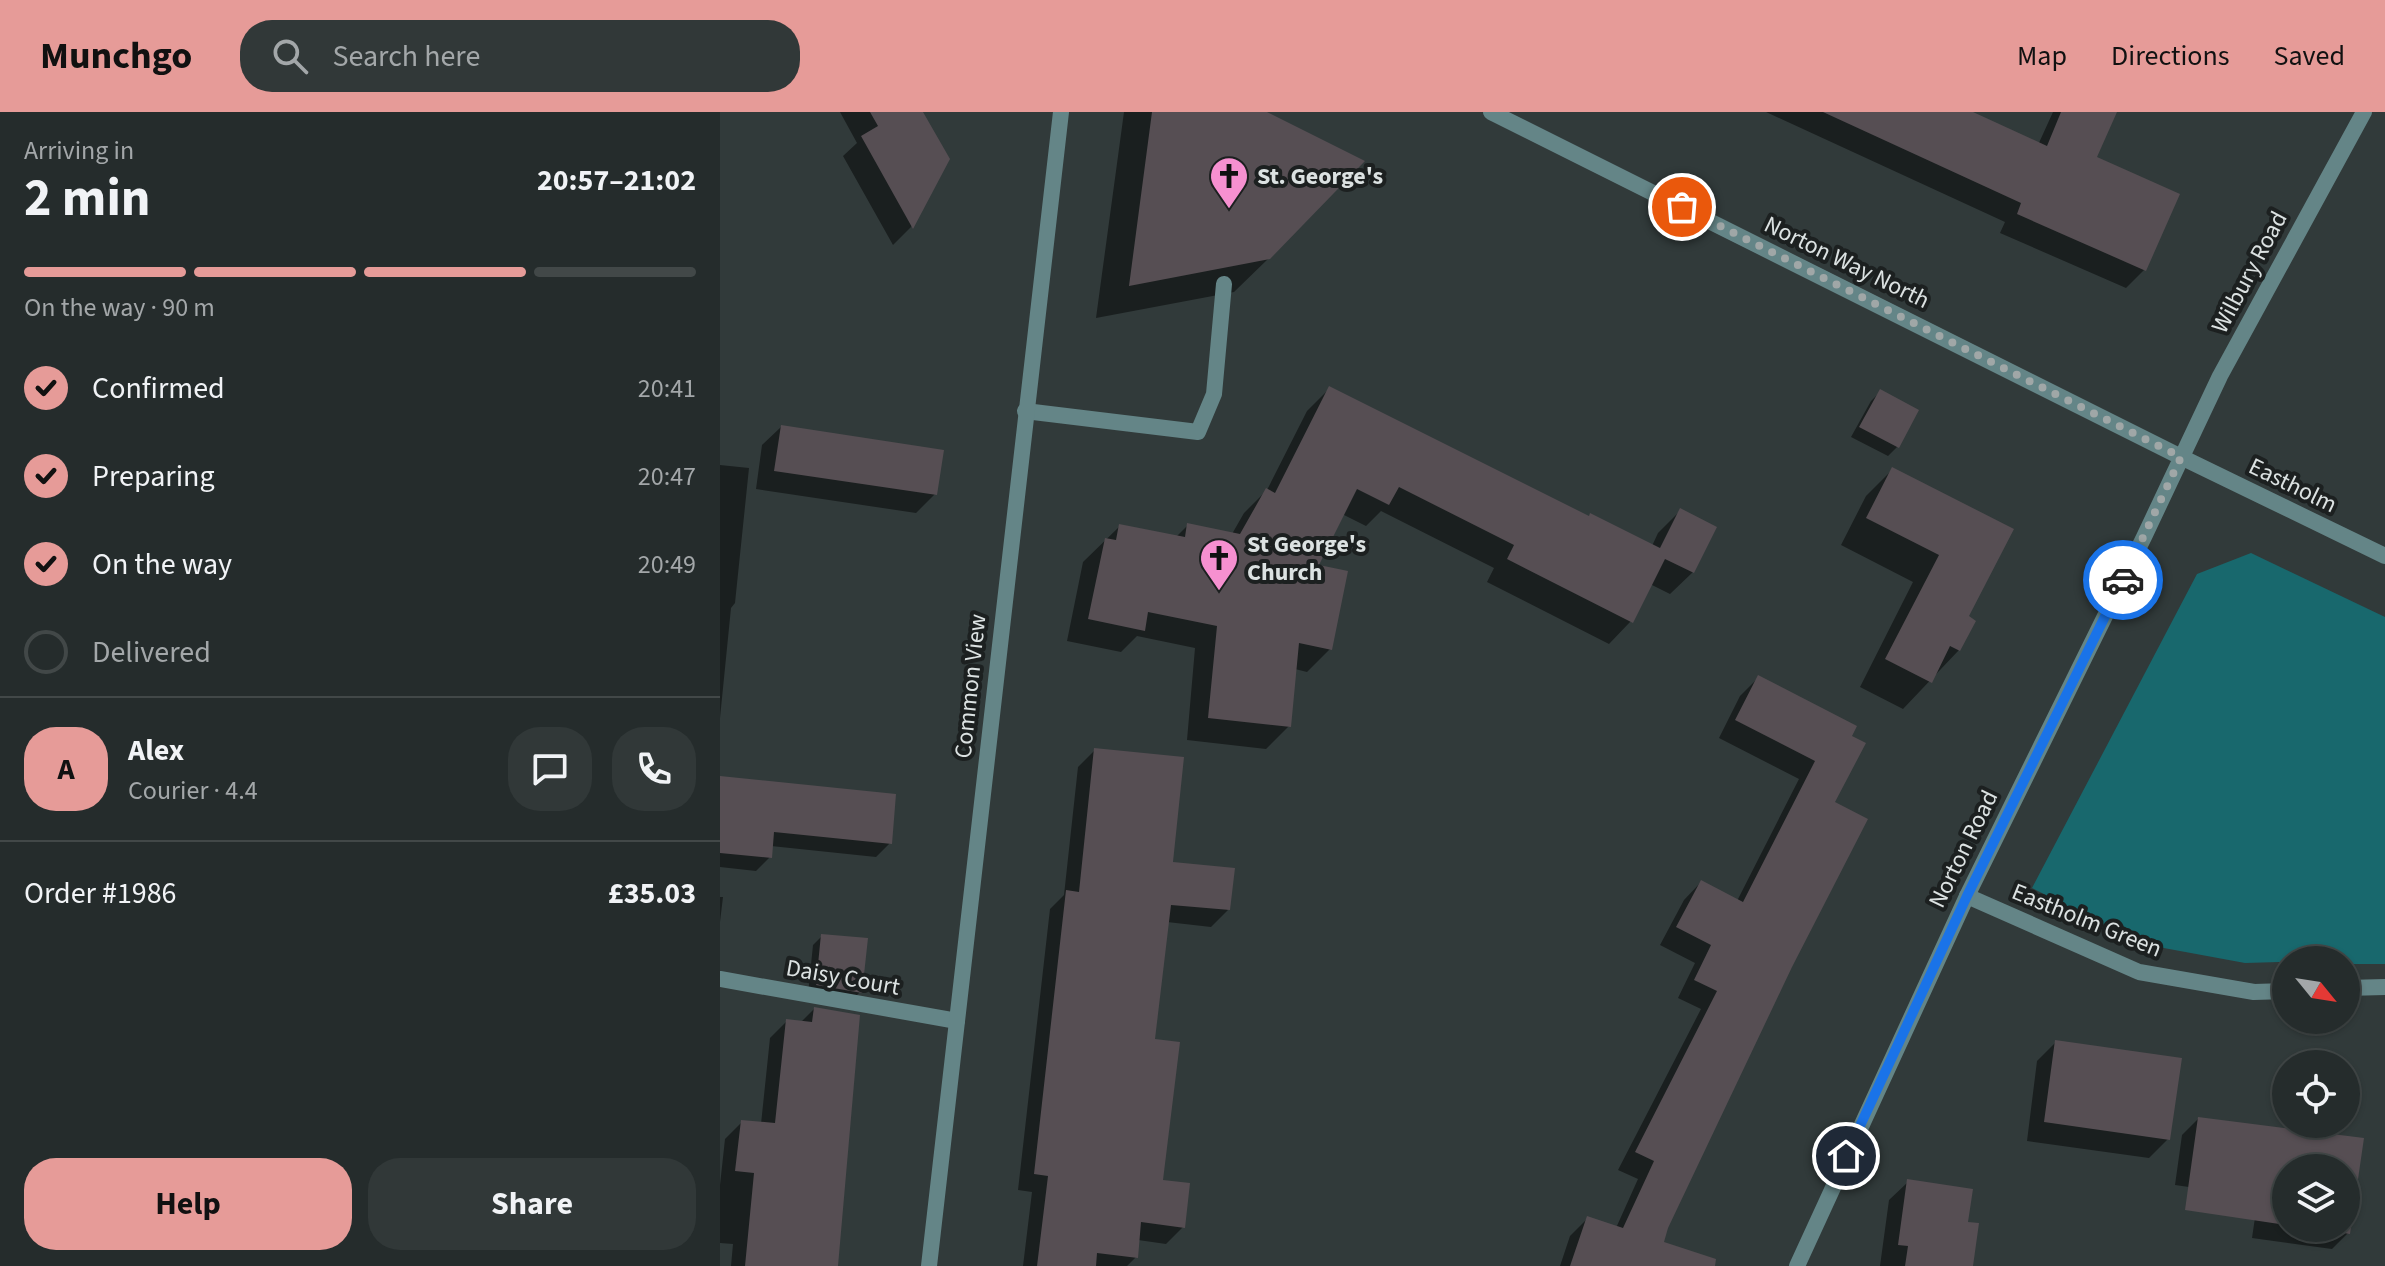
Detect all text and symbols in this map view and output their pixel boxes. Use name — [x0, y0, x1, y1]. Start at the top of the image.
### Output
search box — [240, 20, 800, 92]
text: Munchgo — [40, 29, 192, 83]
icon: search — [268, 34, 312, 78]
text: Search here — [332, 35, 480, 78]
text: Map — [2017, 36, 2067, 76]
text: Directions — [2111, 36, 2230, 76]
text: Saved — [2274, 36, 2345, 76]
text: Arriving in — [24, 132, 134, 169]
church icon: St. George's — [1208, 155, 1250, 210]
text: 20:57–21:02 — [537, 159, 696, 202]
place label: St. George's — [1257, 159, 1383, 194]
text: 2 min — [24, 162, 151, 236]
pin — [1648, 173, 1716, 241]
icon: bag — [1660, 185, 1704, 229]
street label: Wilbury Road — [2203, 205, 2296, 339]
street label: Norton Way North — [1758, 207, 1935, 318]
text: On the way · 90 m — [24, 289, 215, 326]
icon: check — [24, 366, 68, 410]
text: Confirmed — [92, 367, 225, 410]
text: 20:41 — [638, 370, 696, 407]
street label: Eastholm — [2243, 449, 2343, 522]
icon: check — [24, 454, 68, 498]
text: Preparing — [92, 455, 215, 498]
text: 20:47 — [638, 458, 696, 495]
place label: St George's Church — [1247, 527, 1366, 590]
church icon: St George's Church — [1198, 537, 1240, 592]
courier — [2083, 540, 2163, 620]
icon: check — [24, 542, 68, 586]
text: On the way — [92, 543, 232, 586]
text: 20:49 — [638, 546, 696, 583]
icon: car — [2101, 558, 2145, 602]
street label: Common View — [946, 612, 995, 760]
text: Delivered — [92, 631, 211, 674]
button: chat — [508, 727, 592, 811]
button: phone — [612, 727, 696, 811]
text: Alex — [128, 729, 184, 772]
text: A — [57, 748, 75, 791]
text: Courier · 4.4 — [128, 772, 258, 809]
street label: Norton Road — [1920, 784, 2007, 914]
text: Order #1986 — [24, 872, 177, 915]
text: £35.03 — [608, 872, 696, 915]
street label: Eastholm Green — [2006, 874, 2167, 966]
north arrow — [2272, 946, 2360, 1034]
map controls — [2272, 946, 2360, 1242]
street label: Daisy Court — [783, 950, 903, 1005]
button: locate — [2272, 1050, 2360, 1138]
pin — [1812, 1122, 1880, 1190]
icon: home — [1824, 1134, 1868, 1178]
button: layers — [2272, 1154, 2360, 1242]
button: Help — [24, 1158, 352, 1250]
button: Share — [368, 1158, 696, 1250]

